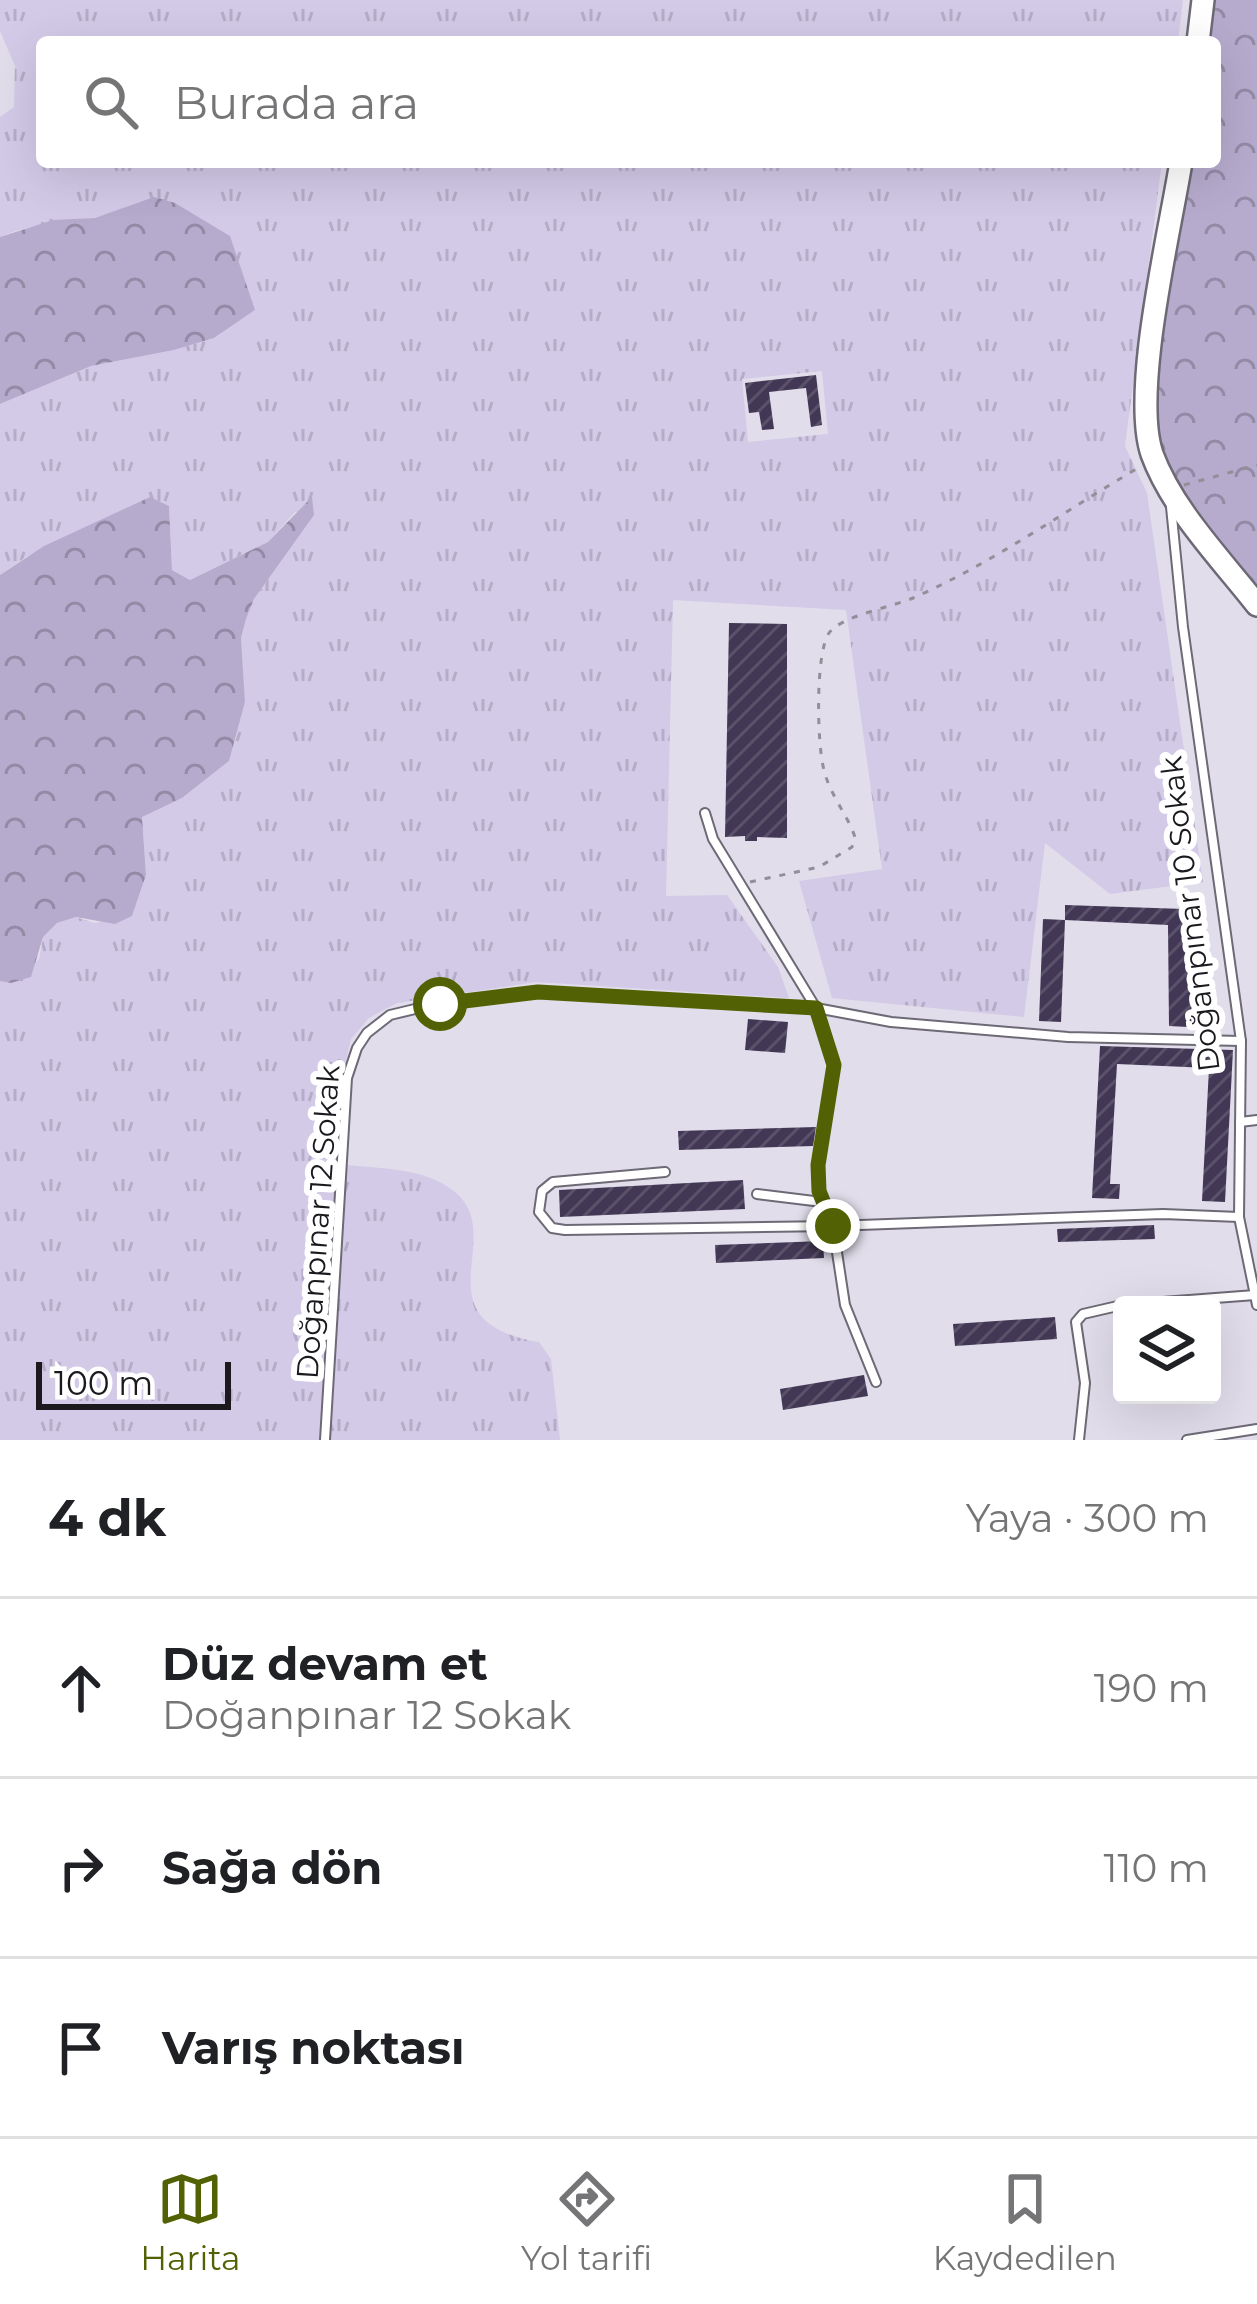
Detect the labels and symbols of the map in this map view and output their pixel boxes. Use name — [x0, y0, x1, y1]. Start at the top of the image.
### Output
street label: Doğanpınar 10 Sokak — [1152, 754, 1228, 1074]
route start — [413, 977, 467, 1031]
street label: Doğanpınar 12 Sokak — [289, 1064, 347, 1380]
route end — [806, 1199, 860, 1253]
scale bar — [36, 1356, 231, 1409]

